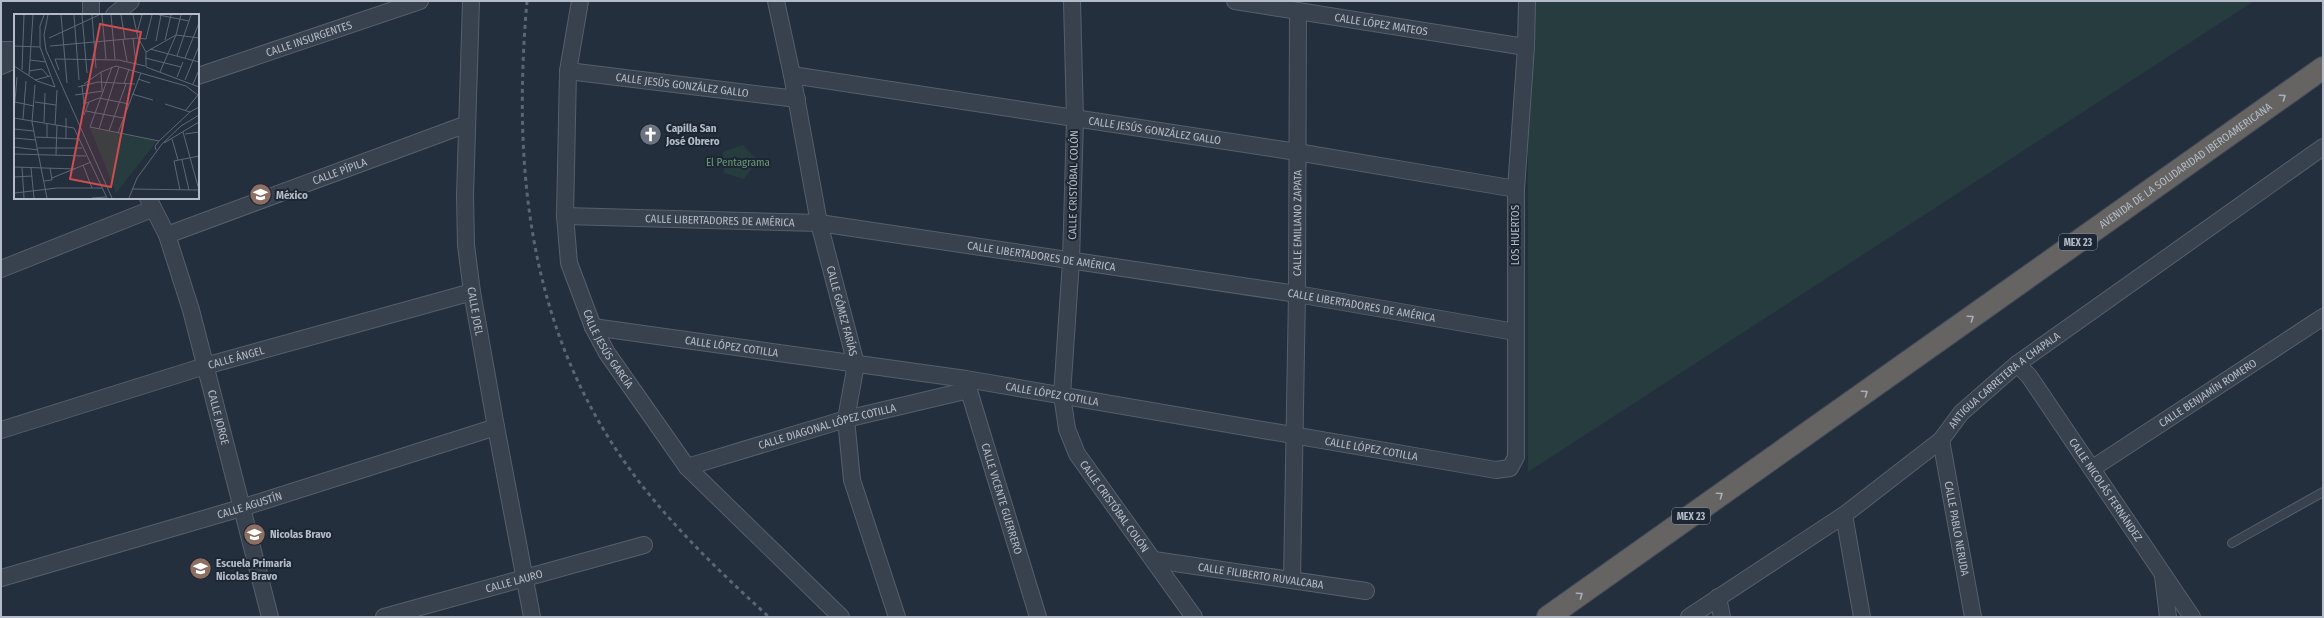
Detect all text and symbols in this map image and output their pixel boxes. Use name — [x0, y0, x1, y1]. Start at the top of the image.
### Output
street label: CALLE LÓPEZ MATEOS — [1333, 11, 1429, 38]
inset map — [14, 14, 199, 199]
street label: CALLE INSURGENTES — [264, 18, 354, 60]
street label: CALLE JESÚS GONZÁLEZ GALLO — [615, 71, 749, 100]
one-way arrow — [2278, 95, 2285, 102]
street label: AVENIDA DE LA SOLIDARIDAD IBEROAMERICANA — [2097, 100, 2275, 232]
street label: CALLE JESÚS GONZÁLEZ GALLO — [1088, 114, 1222, 147]
church icon: Capilla San José Obrero — [638, 121, 664, 147]
place label: Capilla San José Obrero — [665, 122, 720, 148]
street label: CALLE CRISTÓBAL COLÓN — [1065, 130, 1081, 240]
street label: CALLE PÍPILA — [311, 156, 369, 188]
park label: El Pentagrama — [706, 156, 770, 169]
street label: CALLE EMILIANO ZAPATA — [1291, 170, 1304, 276]
school or university icon: México — [247, 182, 273, 208]
place label: México — [276, 189, 308, 202]
street label: LOS HUERTOS — [1509, 204, 1522, 265]
street label: CALLE LIBERTADORES DE AMÉRICA — [645, 212, 795, 229]
road number: MEX 23 — [2059, 234, 2097, 250]
street label: CALLE LIBERTADORES DE AMÉRICA — [966, 239, 1117, 274]
street label: CALLE GÓMEZ FARÍAS — [823, 264, 860, 358]
street label: CALLE JOEL — [464, 286, 486, 337]
street label: CALLE LIBERTADORES DE AMÉRICA — [1287, 287, 1437, 325]
street label: CALLE JESÚS GARCÍA — [580, 308, 636, 391]
one-way arrow — [1967, 315, 1974, 323]
street label: ANTIGUA CARRETERA A CHAPALA — [1946, 329, 2063, 431]
street label: CALLE LÓPEZ COTILLA — [684, 334, 779, 360]
street label: CALLE ÁNGEL — [207, 344, 266, 372]
street label: CALLE BENJAMÍN ROMERO — [2157, 356, 2259, 430]
street label: CALLE LÓPEZ COTILLA — [1004, 380, 1100, 409]
street label: CALLE JORGE — [205, 388, 231, 446]
one-way arrow — [1861, 390, 1868, 398]
street label: CALLE DIAGONAL LÓPEZ COTILLA — [757, 401, 898, 452]
street label: CALLE LÓPEZ COTILLA — [1324, 435, 1419, 464]
street label: CALLE NICOLÁS FERNÁNDEZ — [2066, 436, 2145, 544]
street label: CALLE VICENTE GUERRERO — [978, 442, 1025, 556]
street label: CALLE CRISTÓBAL COLÓN — [1077, 458, 1151, 555]
street label: CALLE PABLO NERUDA — [1942, 480, 1971, 577]
street label: CALLE AGUSTÍN — [216, 489, 284, 522]
one-way arrow — [1716, 493, 1723, 500]
road number: MEX 23 — [1672, 508, 1710, 524]
school or university icon: Nicolas Bravo — [241, 521, 267, 547]
place label: Nicolas Bravo — [270, 528, 332, 541]
school or university icon: Escuela Primaria Nicolas Bravo — [187, 556, 213, 582]
place label: Escuela Primaria Nicolas Bravo — [216, 557, 292, 583]
street label: CALLE FILIBERTO RUVALCABA — [1197, 561, 1325, 592]
street label: CALLE LAURO — [484, 567, 544, 596]
one-way arrow — [1576, 592, 1583, 599]

